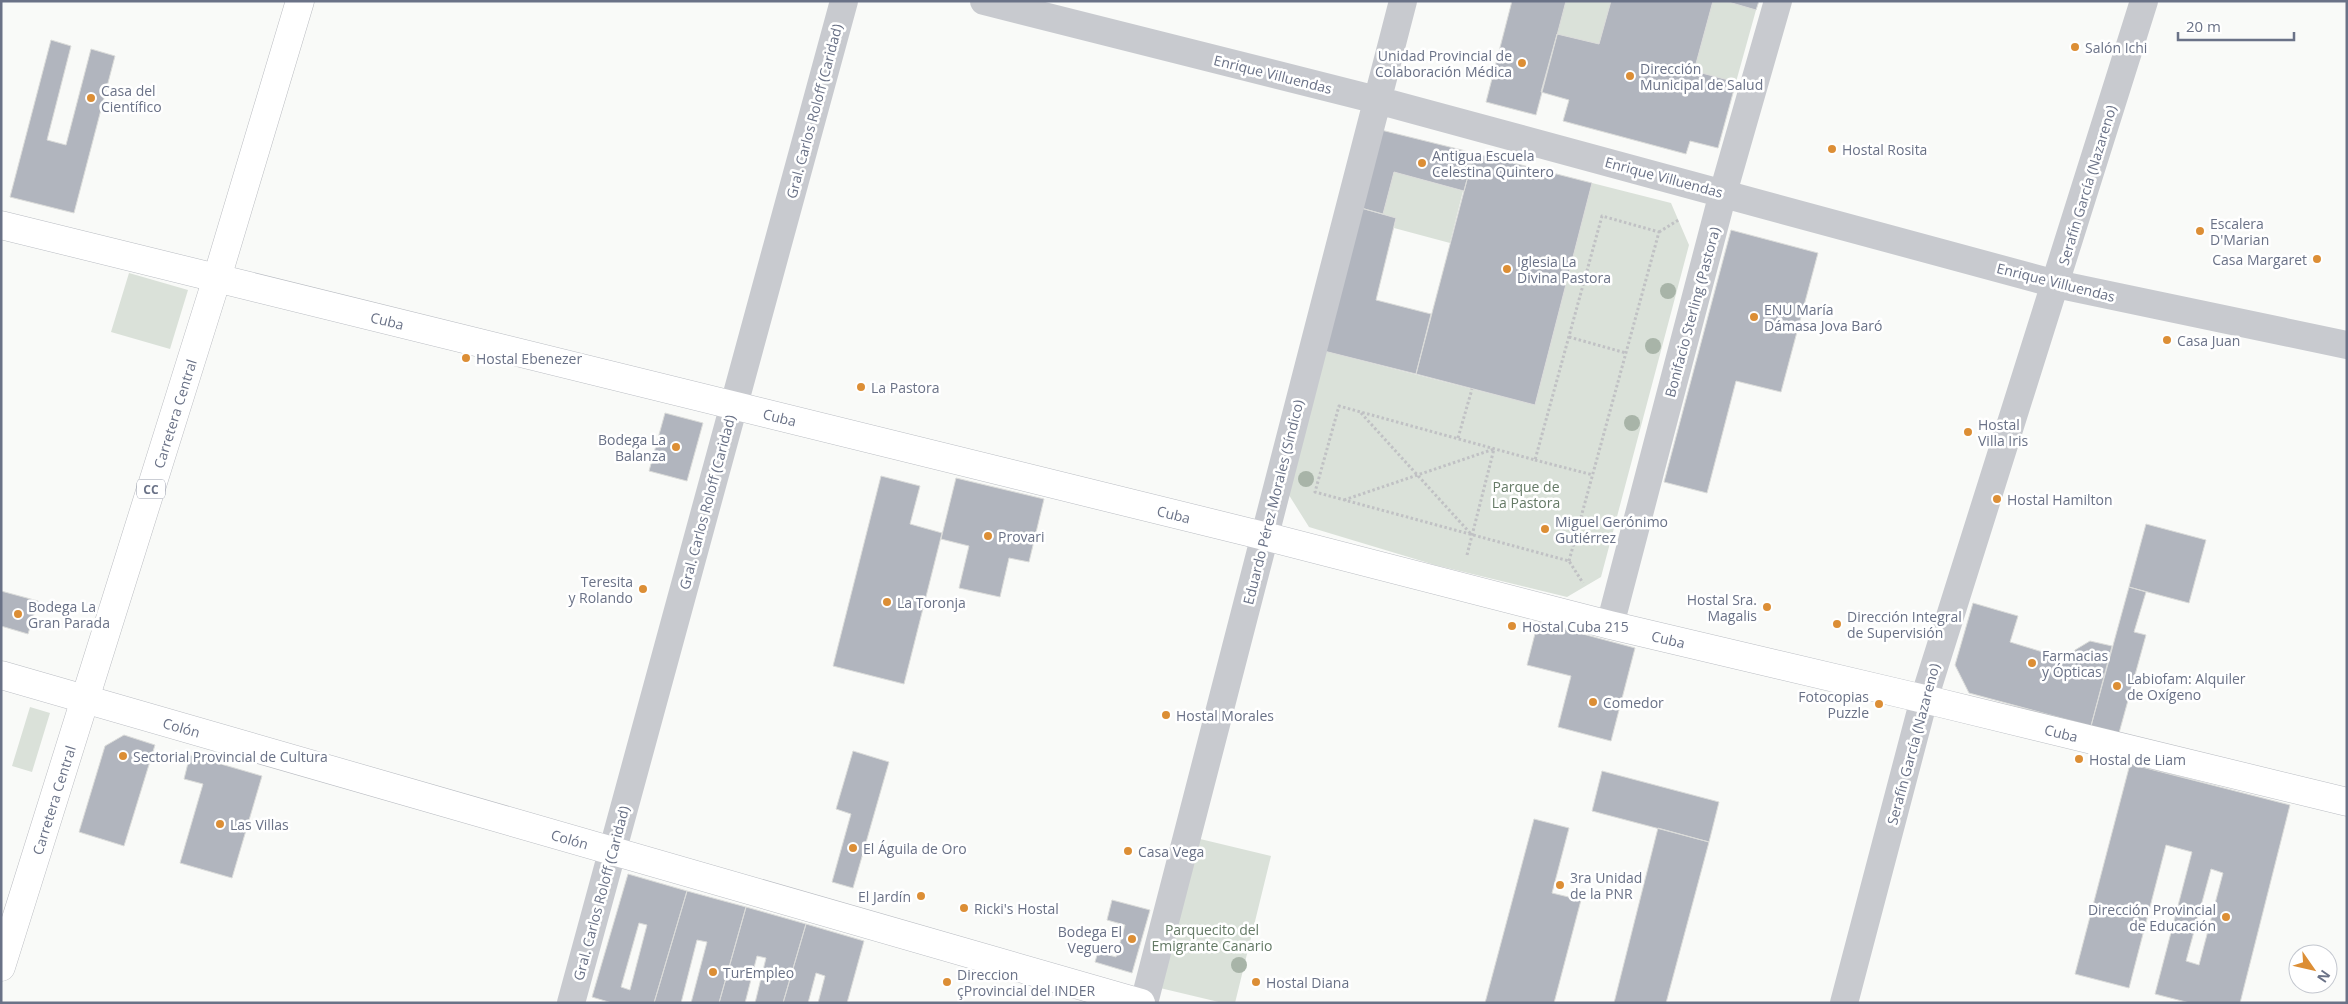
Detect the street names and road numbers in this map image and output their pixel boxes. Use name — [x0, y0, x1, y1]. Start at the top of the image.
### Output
street label: Gral. Carlos Roloff (Caridad) — [782, 22, 846, 200]
street label: Enrique Villuendas — [1212, 50, 1334, 98]
street label: Serafín García (Nazareno) — [2054, 103, 2120, 267]
street label: Enrique Villuendas — [1603, 152, 1725, 202]
street label: Bonifacio Sterling (Pastora) — [1660, 225, 1724, 399]
street label: Enrique Villuendas — [1995, 258, 2117, 306]
street label: Cuba — [369, 307, 406, 333]
street label: Carretera Central — [148, 357, 201, 470]
street label: Eduardo Pérez Morales (Síndico) — [1238, 398, 1308, 606]
street label: Cuba — [761, 403, 798, 430]
street label: Gral. Carlos Roloff (Caridad) — [675, 413, 739, 591]
road number: CC — [137, 479, 165, 498]
street label: Cuba — [1155, 501, 1193, 527]
street label: Cuba — [1650, 626, 1687, 652]
street label: Serafín García (Nazareno) — [1882, 661, 1944, 827]
street label: Colón — [161, 713, 202, 741]
street label: Cuba — [2043, 719, 2080, 746]
street label: Carretera Central — [27, 743, 79, 857]
street label: Gral. Carlos Roloff (Caridad) — [569, 804, 633, 982]
street label: Colón — [549, 824, 591, 853]

